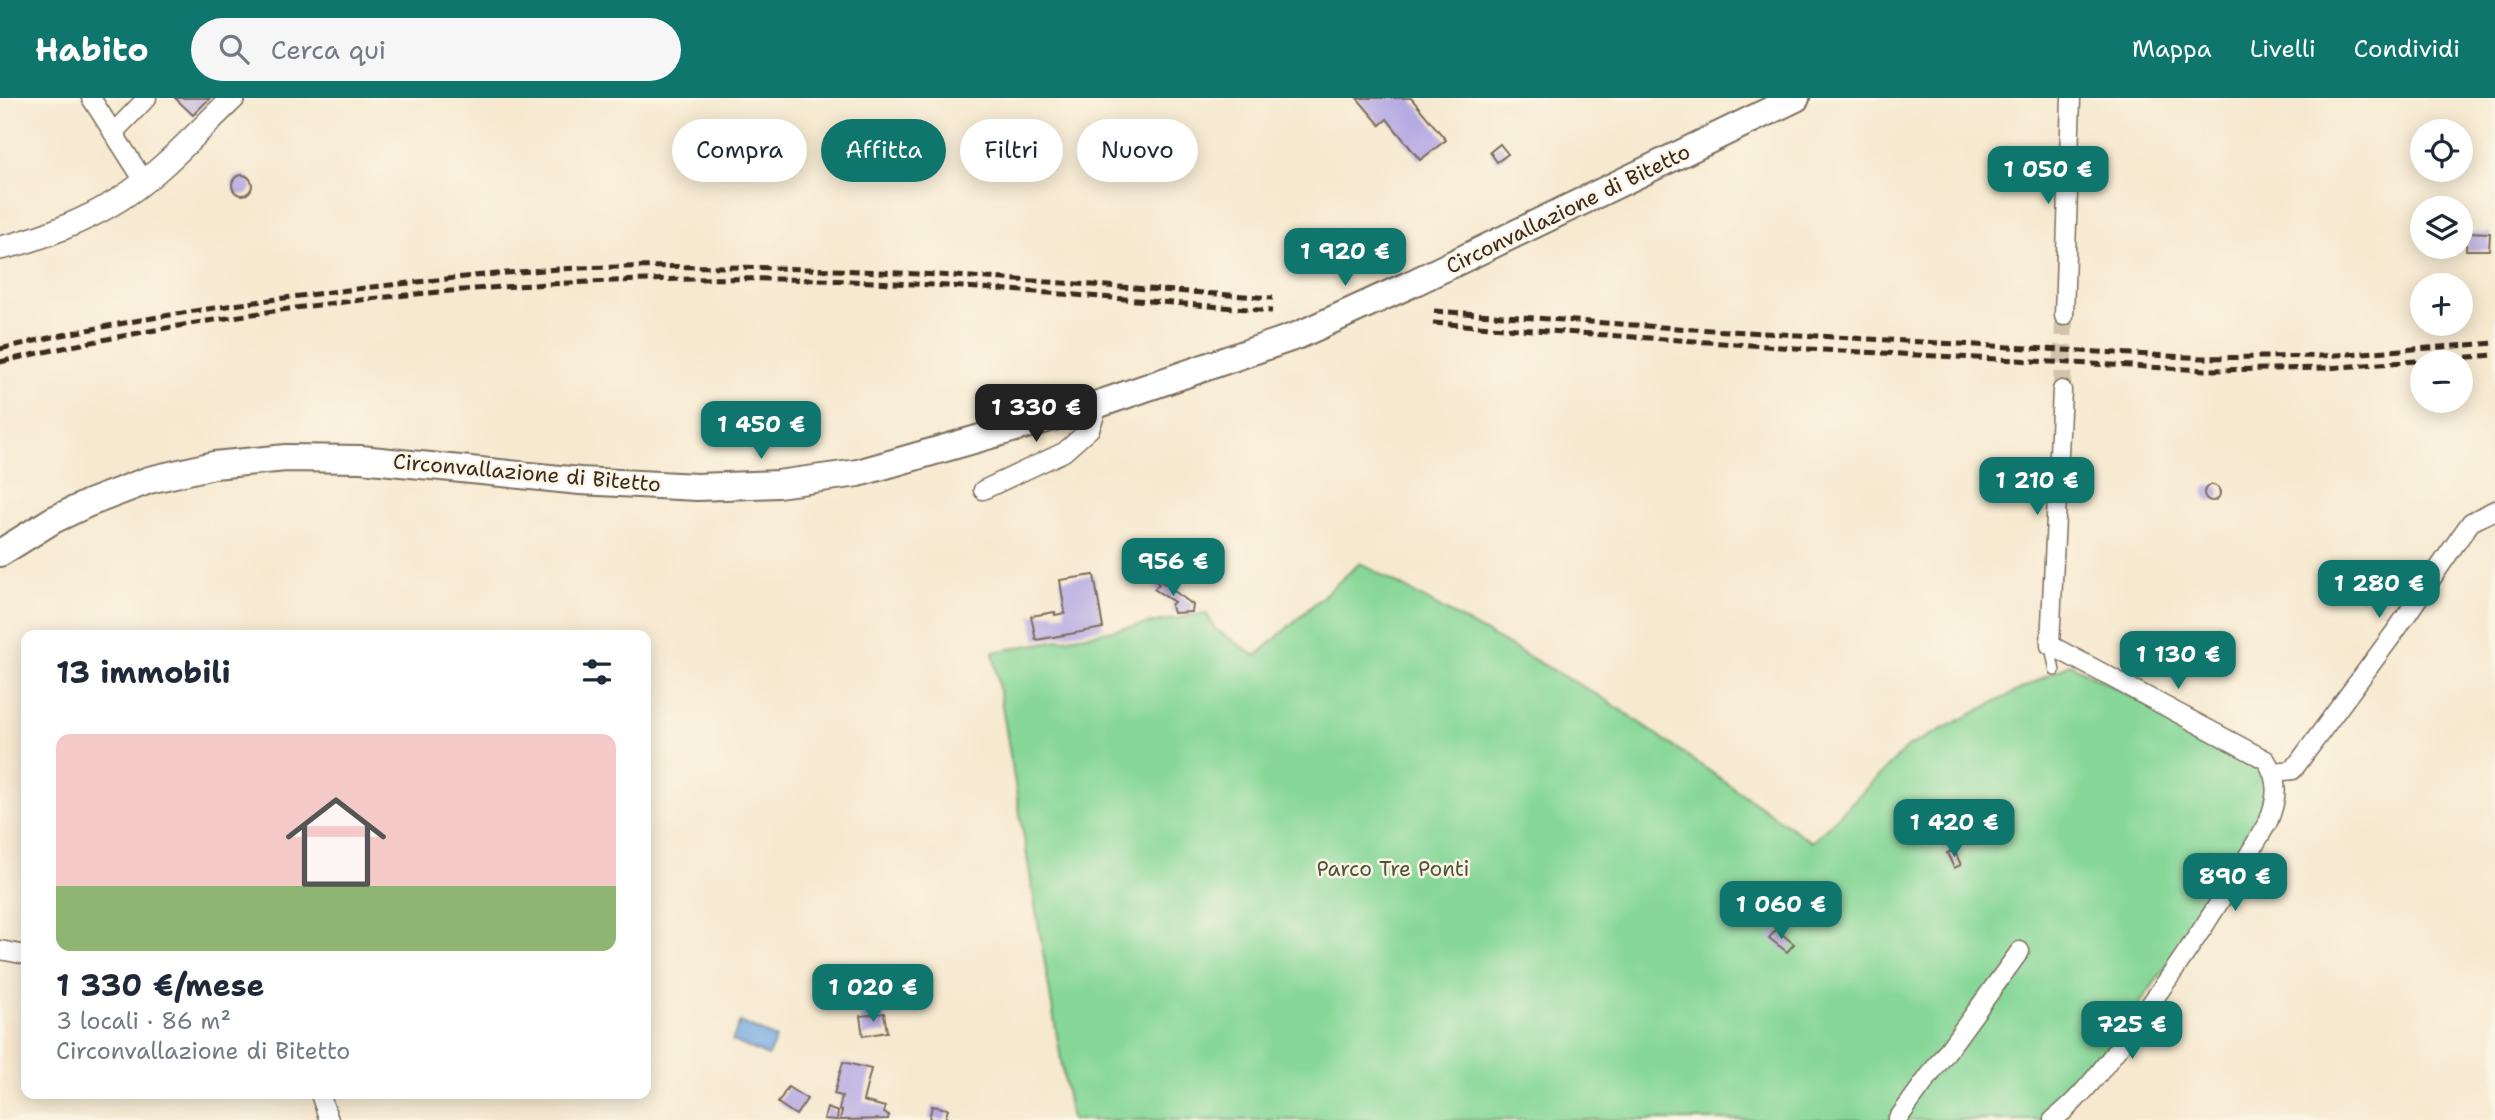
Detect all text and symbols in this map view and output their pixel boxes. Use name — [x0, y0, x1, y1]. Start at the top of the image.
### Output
search box — [191, 18, 681, 81]
text: Habito — [35, 27, 149, 72]
icon: search — [215, 30, 253, 68]
text: Cerca qui — [271, 32, 386, 67]
text: Mappa — [2132, 33, 2212, 65]
text: Livelli — [2250, 33, 2316, 65]
text: Condividi — [2354, 33, 2460, 65]
chip: Compra — [672, 119, 807, 182]
chip: Affitta — [821, 119, 946, 182]
chip: Filtri — [960, 119, 1063, 182]
chip: Nuovo — [1077, 119, 1198, 182]
map controls — [2410, 119, 2473, 413]
button: locate — [2410, 119, 2473, 182]
street label: Circonvallazione di Bitetto — [1441, 138, 1695, 280]
pin: 1 050 € — [1983, 146, 2113, 206]
text: 1 050 € — [2004, 154, 2092, 184]
button: layers — [2410, 196, 2473, 259]
pin: 1 920 € — [1280, 228, 1410, 288]
text: 1 920 € — [1300, 236, 1390, 266]
button: + — [2410, 273, 2473, 336]
button: − — [2410, 350, 2473, 413]
pin: 1 330 € — [971, 384, 1101, 444]
text: 1 330 € — [991, 392, 1081, 422]
pin: 1 450 € — [696, 402, 826, 461]
text: 1 450 € — [717, 409, 805, 439]
street label: Circonvallazione di Bitetto — [392, 447, 662, 499]
pin: 1 210 € — [1972, 458, 2102, 517]
text: 1 210 € — [1995, 465, 2079, 495]
pin: 956 € — [1124, 538, 1222, 598]
text: 956 € — [1138, 546, 1208, 576]
pin: 1 280 € — [2314, 560, 2444, 620]
text: 1 280 € — [2334, 568, 2424, 598]
pin: 1 130 € — [2113, 632, 2243, 691]
text: 1 130 € — [2136, 639, 2220, 669]
text: 13 immobili — [56, 652, 231, 693]
icon: filters — [578, 653, 616, 691]
icon: home — [273, 779, 399, 905]
pin: 1 420 € — [1889, 800, 2019, 859]
text: 1 420 € — [1910, 807, 1998, 837]
pin: 890 € — [2186, 854, 2284, 913]
park label: Parco Tre Ponti — [1316, 855, 1470, 883]
text: 890 € — [2199, 861, 2271, 891]
pin: 1 060 € — [1716, 882, 1846, 941]
text: 1 060 € — [1736, 889, 1826, 919]
pin: 1 020 € — [808, 964, 938, 1024]
text: 1 330 €/mese — [56, 965, 264, 1006]
text: 1 020 € — [828, 972, 918, 1002]
pin: 725 € — [2083, 1002, 2181, 1061]
text: 3 locali · 86 m² — [56, 1006, 231, 1036]
text: 725 € — [2097, 1009, 2167, 1039]
text: Circonvallazione di Bitetto — [56, 1036, 350, 1066]

